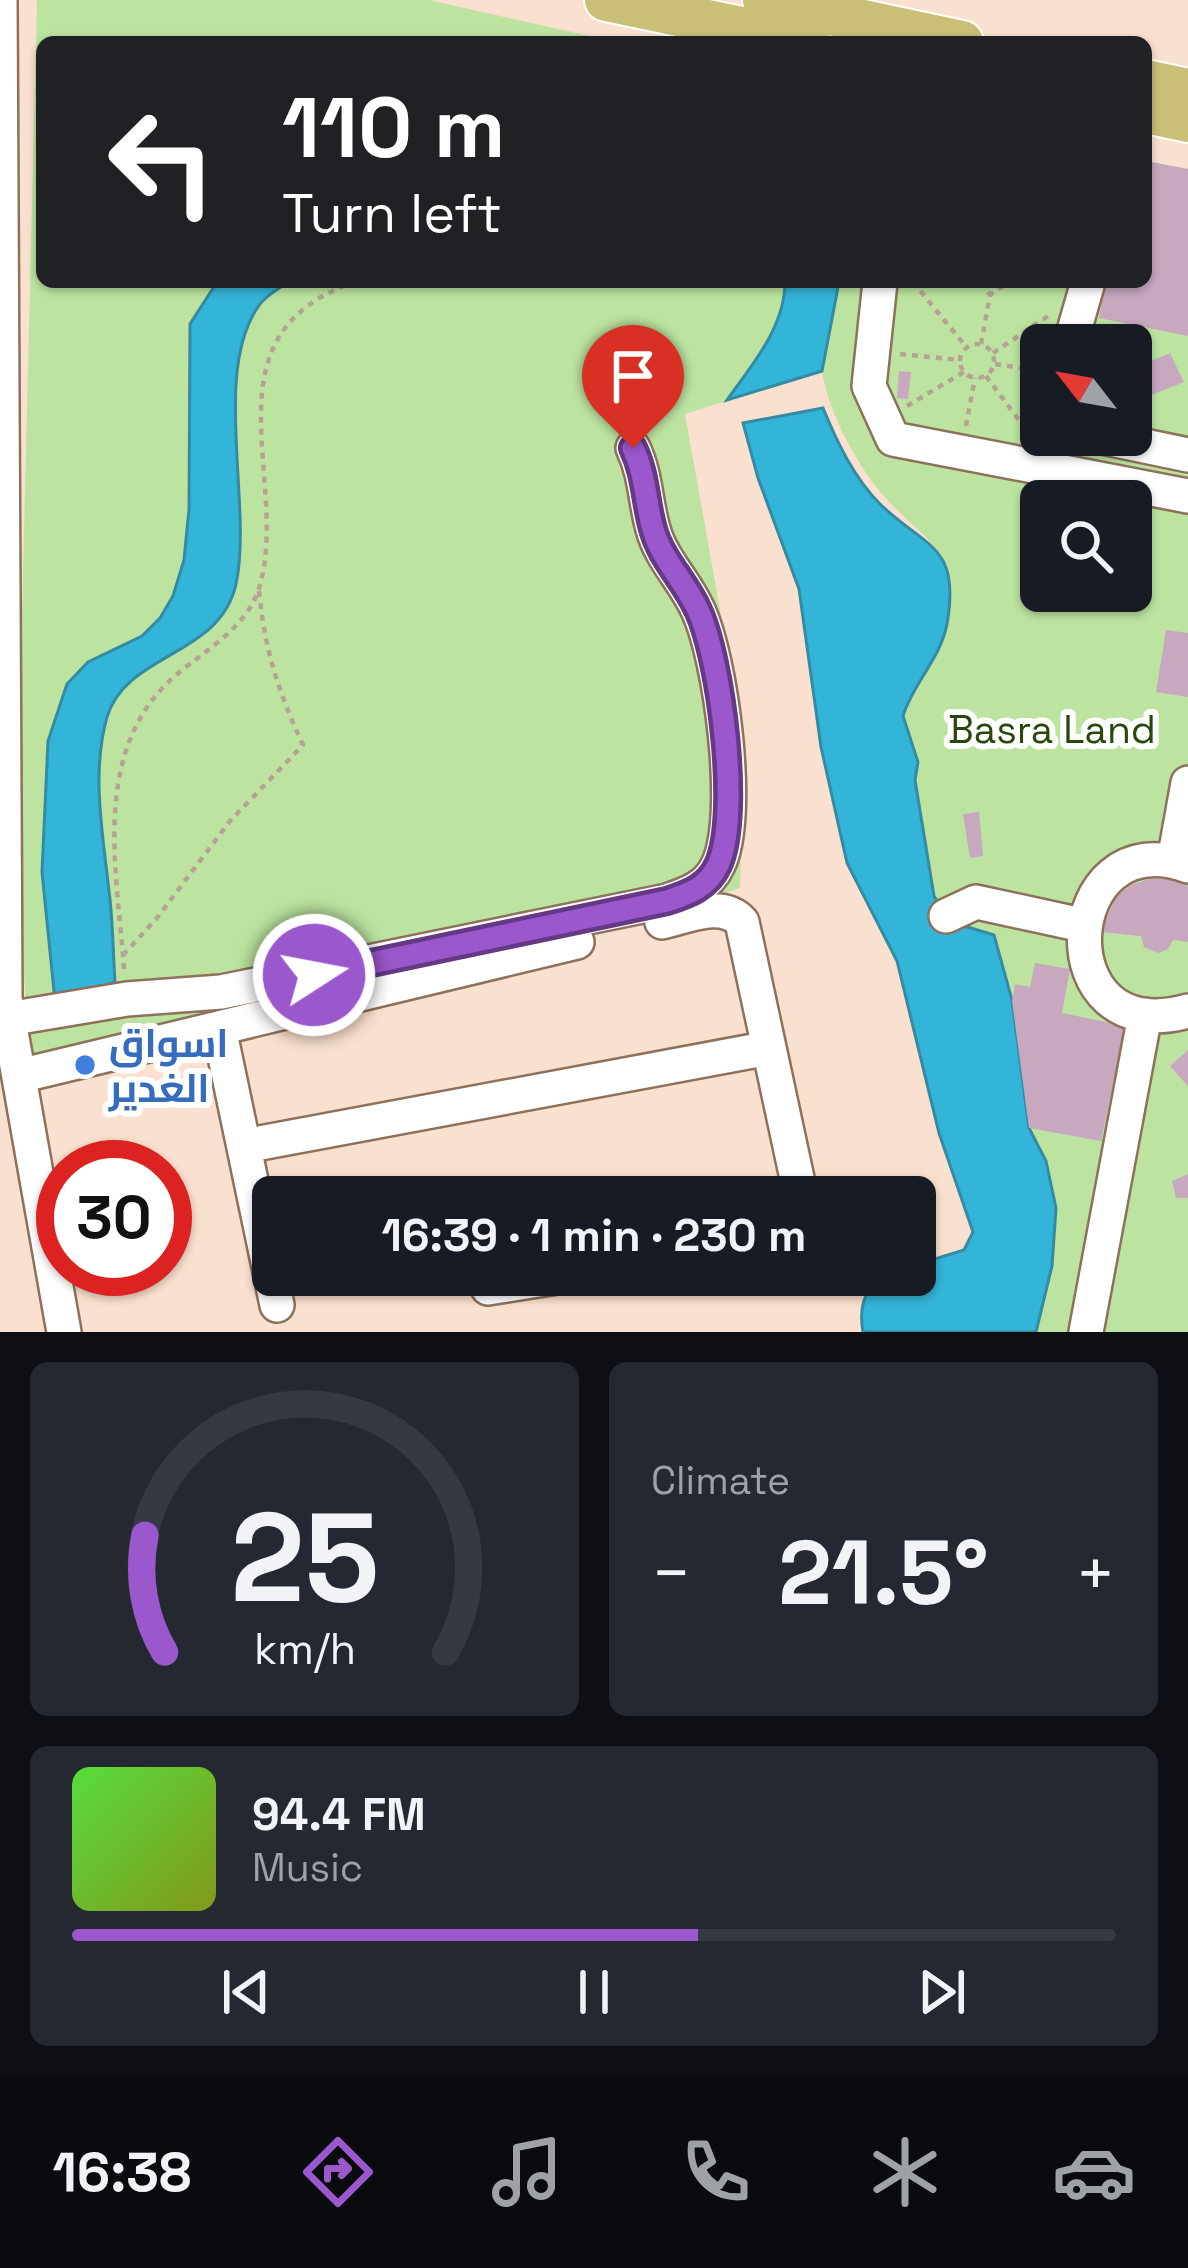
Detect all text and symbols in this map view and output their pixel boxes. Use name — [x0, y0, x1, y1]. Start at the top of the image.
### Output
text: 110 m — [282, 74, 505, 182]
icon: left — [84, 84, 240, 240]
text: Turn left — [282, 179, 502, 248]
north arrow — [1020, 324, 1152, 456]
map controls — [1020, 324, 1152, 612]
pin — [582, 325, 684, 448]
icon: arrive — [600, 343, 666, 409]
button: search — [1020, 480, 1152, 612]
park label: Basra Land — [948, 705, 1156, 754]
position arrow — [251, 912, 377, 1038]
place label: اسواق الغدير — [108, 1019, 229, 1113]
marker: اسواق الغدير — [72, 1052, 98, 1078]
speed limit sign: 30 — [36, 1140, 192, 1296]
text: 16:39 · 1 min · 230 m — [381, 1207, 807, 1264]
text: Climate — [651, 1456, 790, 1505]
text: 25 — [230, 1478, 379, 1637]
text: 21.5° — [778, 1515, 989, 1630]
text: − — [651, 1531, 692, 1615]
text: + — [1075, 1531, 1116, 1615]
text: km/h — [253, 1622, 356, 1677]
text: 94.4 FM — [252, 1786, 426, 1843]
text: Music — [252, 1843, 363, 1892]
icon: previous — [213, 1959, 279, 2025]
icon: pause — [561, 1959, 627, 2025]
icon: next — [909, 1959, 975, 2025]
icon: directions — [296, 2130, 380, 2214]
icon: music — [485, 2130, 569, 2214]
icon: phone — [674, 2130, 758, 2214]
icon: climate — [863, 2130, 947, 2214]
icon: car — [1052, 2130, 1136, 2214]
text: 16:38 — [52, 2138, 192, 2207]

